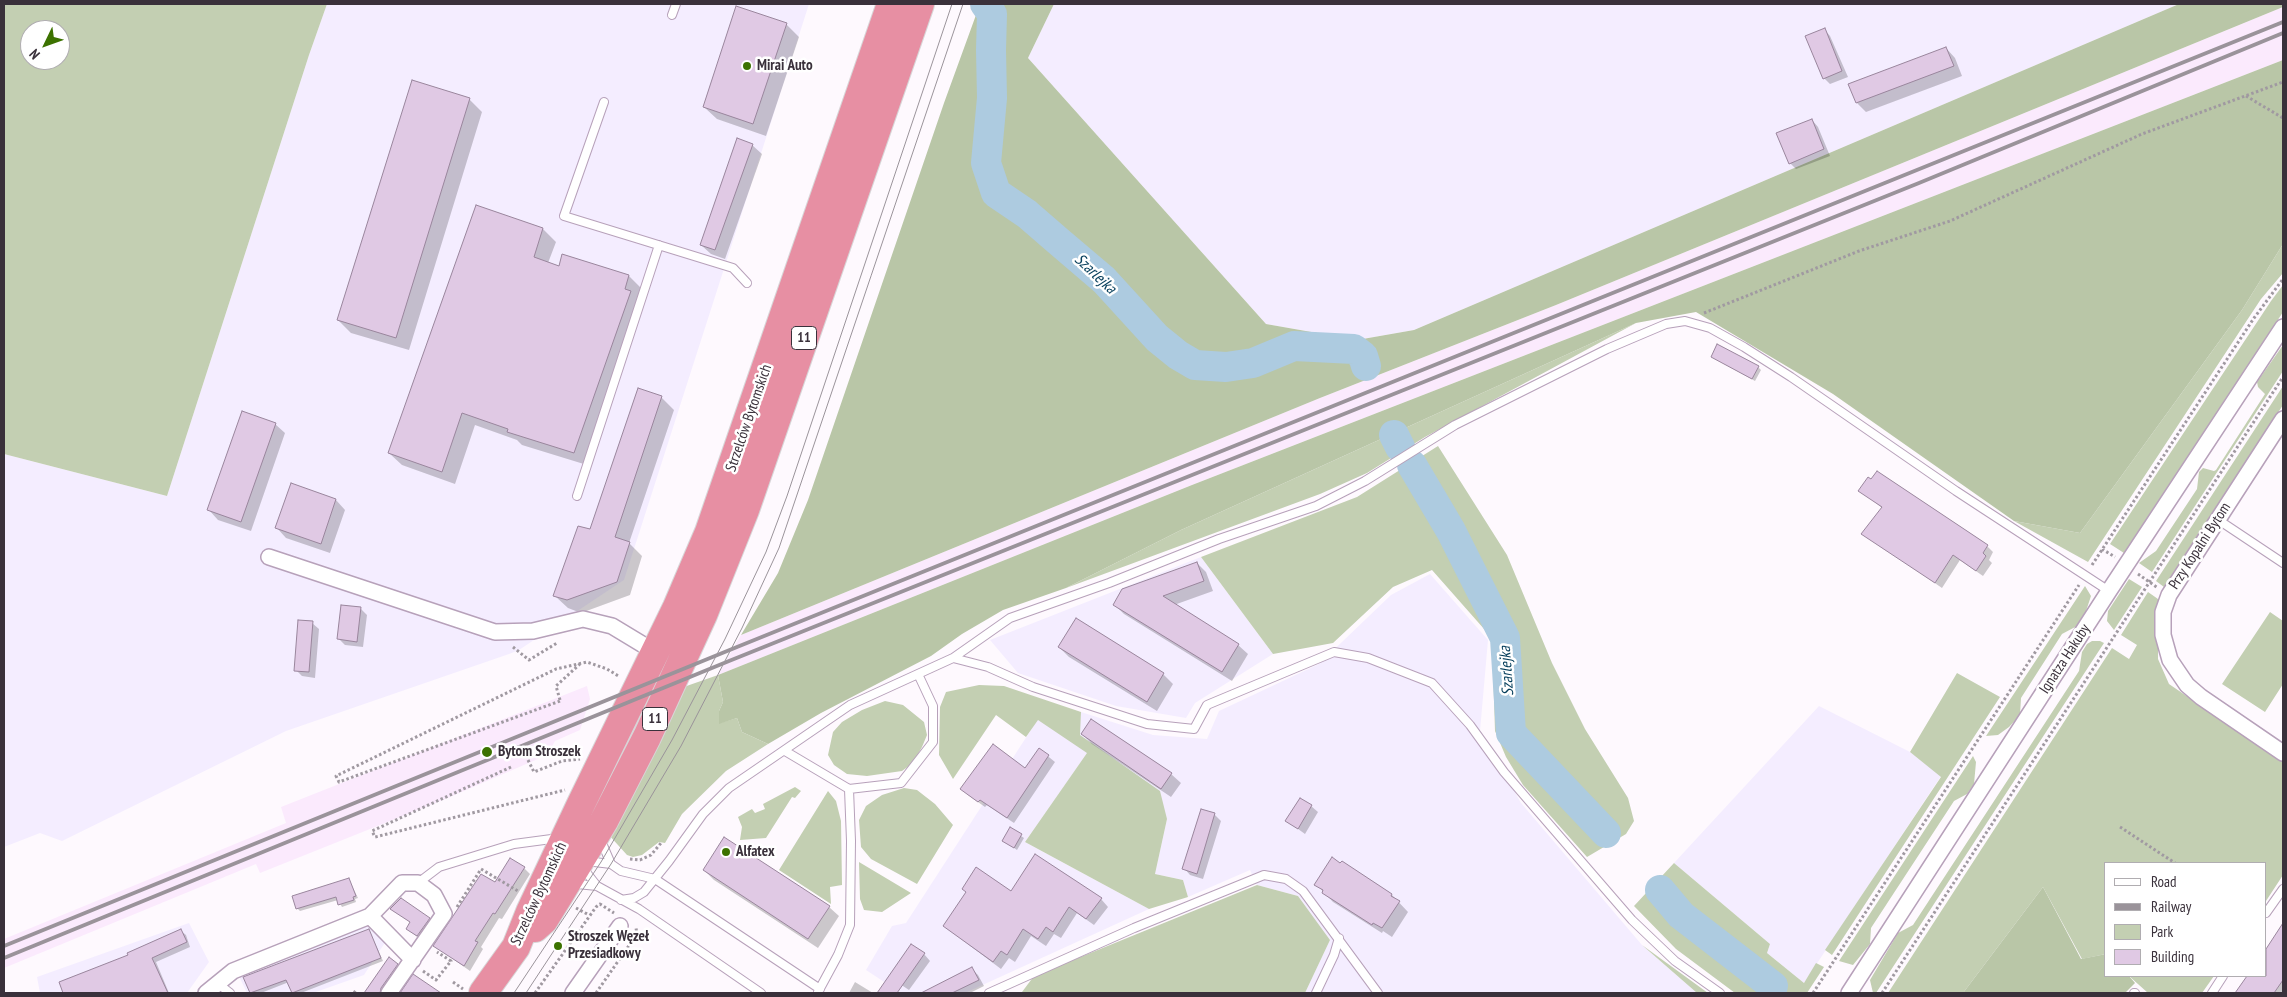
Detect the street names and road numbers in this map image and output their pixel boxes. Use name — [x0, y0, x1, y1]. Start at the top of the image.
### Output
road number: 11 — [792, 326, 816, 349]
street label: Strzelców Bytomskich — [722, 362, 776, 474]
street label: Przy Kopalni Bytom — [2165, 499, 2235, 593]
street label: Ignatza Hakuby — [2036, 621, 2094, 697]
road number: 11 — [642, 708, 668, 731]
street label: Strzelców Bytomskich — [507, 839, 571, 949]

